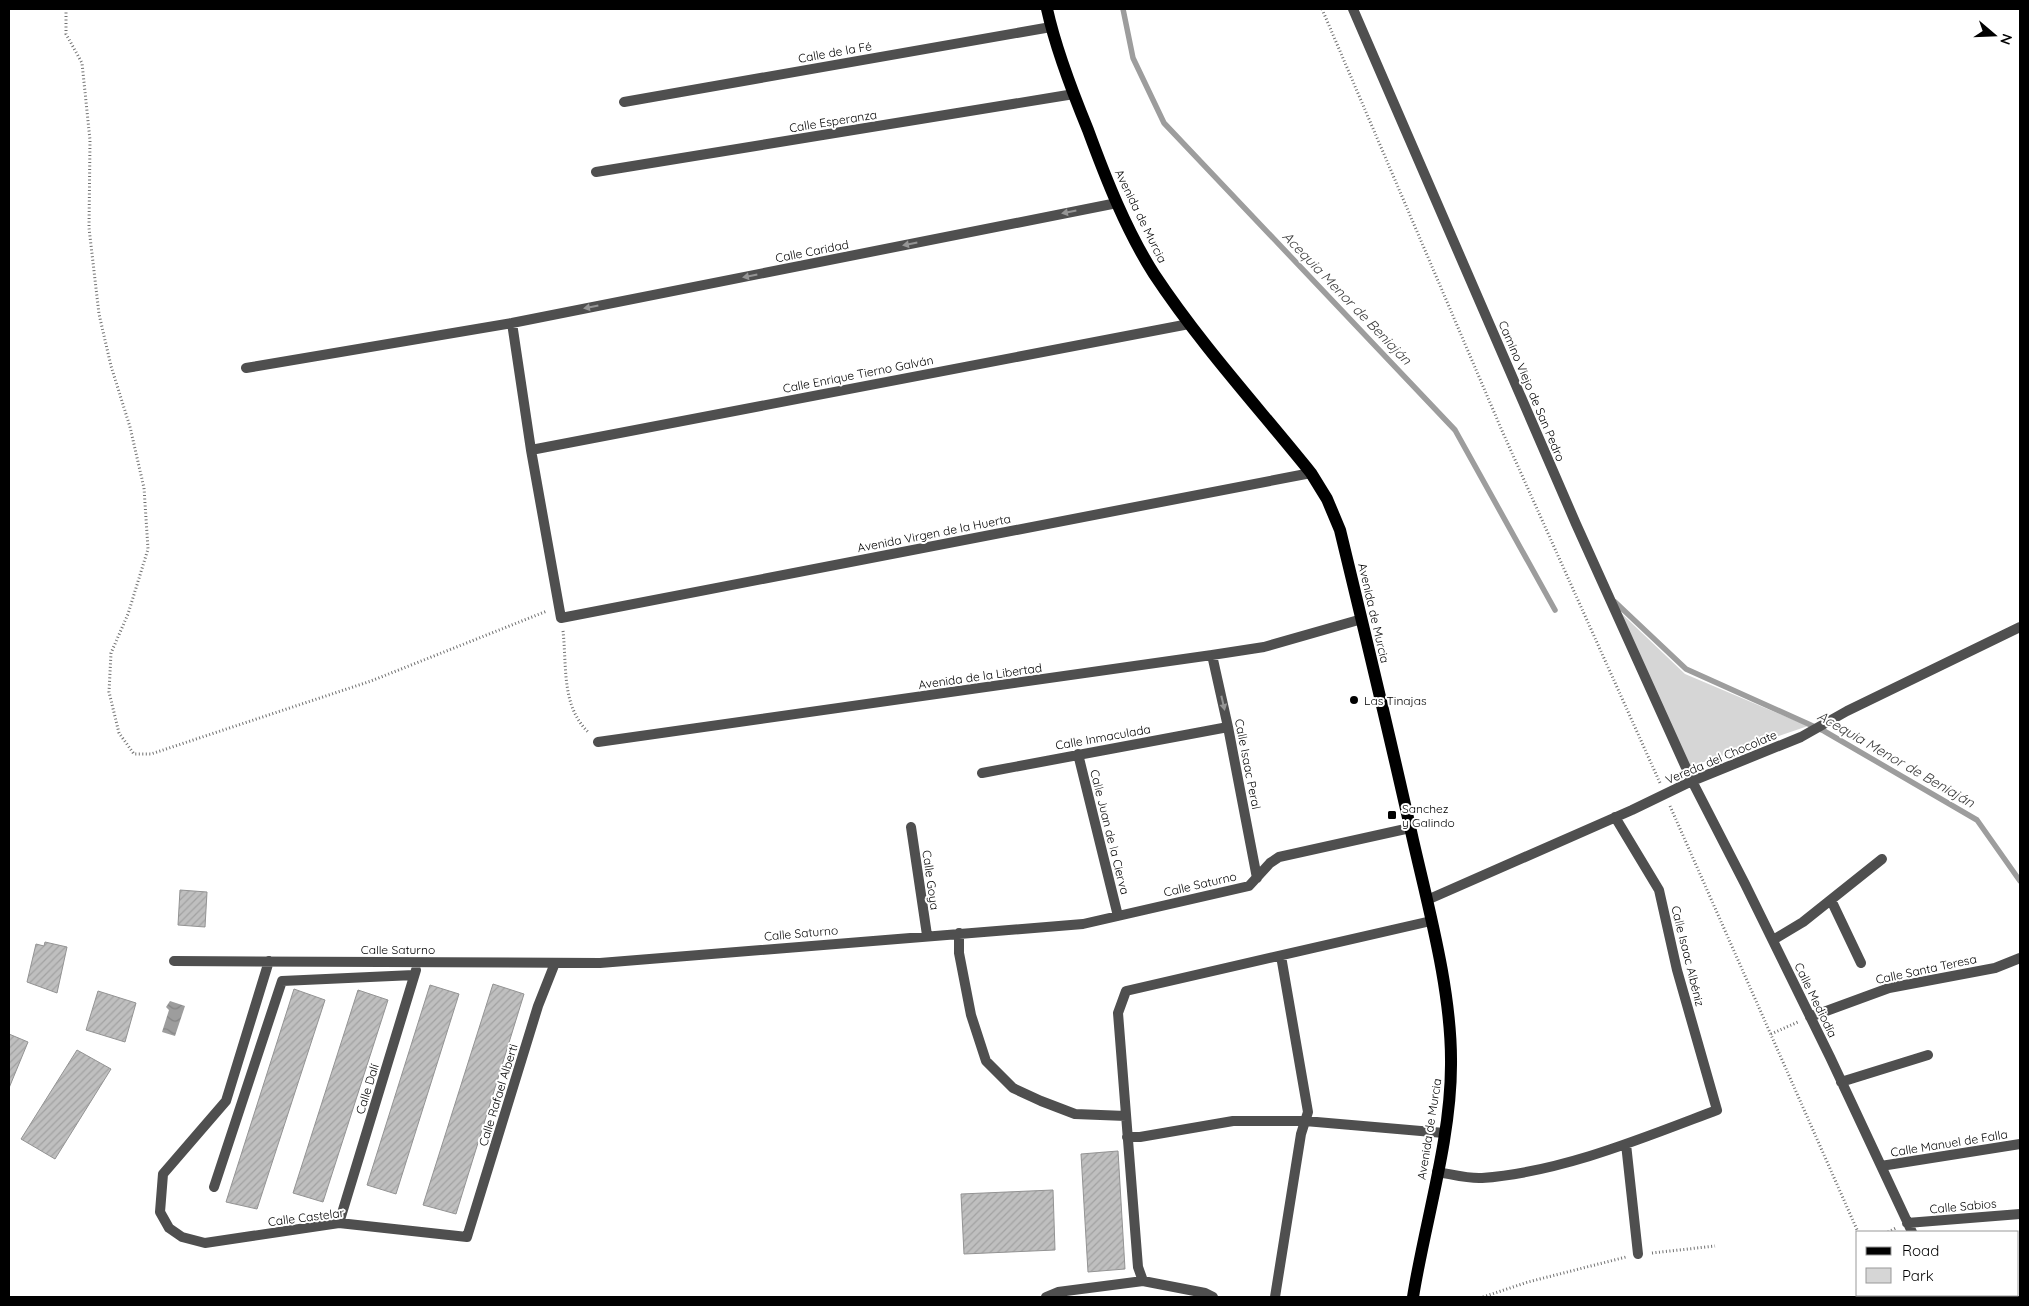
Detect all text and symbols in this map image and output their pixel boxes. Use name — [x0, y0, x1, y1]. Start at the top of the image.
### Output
north arrow — [1969, 10, 2019, 60]
text: N — [1996, 31, 2016, 47]
street label: Calle de la Fé — [797, 38, 873, 66]
street label: Calle Esperanza — [788, 107, 878, 135]
street label: Avenida de Murcia — [1112, 167, 1170, 265]
one-way arrow — [1061, 209, 1077, 217]
water label: Acequia Menor de Beniaján — [1279, 228, 1416, 369]
street label: Calle Caridad — [774, 237, 850, 265]
one-way arrow — [902, 240, 917, 248]
one-way arrow — [742, 272, 758, 280]
one-way arrow — [583, 303, 599, 311]
street label: Camino Viejo de San Pedro — [1496, 318, 1568, 464]
street label: Calle Enrique Tierno Galván — [781, 352, 935, 396]
street label: Avenida Virgen de la Huerta — [856, 511, 1012, 555]
street label: Avenida de Murcia — [1355, 561, 1393, 665]
street label: Avenida de la Libertad — [917, 660, 1043, 692]
place label: Las Tinajas — [1364, 693, 1427, 708]
marker: Las Tinajas — [1348, 694, 1360, 706]
one-way arrow — [1219, 695, 1227, 711]
water label: Acequia Menor de Beniaján — [1814, 707, 1979, 812]
street label: Calle Isaac Peral — [1232, 718, 1264, 810]
street label: Calle Inmaculada — [1054, 721, 1152, 753]
street label: Vereda del Chocolate — [1663, 727, 1779, 787]
street label: Calle Juan de la Cierva — [1087, 768, 1133, 896]
place label: Sanchez y Galindo — [1402, 801, 1455, 830]
marker: Sanchez y Galindo — [1386, 809, 1398, 821]
street label: Calle Goya — [919, 849, 943, 911]
street label: Calle Saturno — [1162, 868, 1238, 900]
street label: Calle Isaac Albéniz — [1668, 904, 1708, 1008]
street label: Calle Saturno — [763, 922, 839, 944]
street label: Calle Saturno — [361, 942, 435, 957]
street label: Calle Santa Teresa — [1874, 951, 1978, 987]
street label: Calle Mediodía — [1791, 960, 1841, 1040]
street label: Calle Rafael Alberti — [475, 1042, 521, 1148]
street label: Calle Dalí — [352, 1062, 382, 1116]
street label: Avenida de Murcia — [1414, 1077, 1444, 1181]
street label: Calle Manuel de Falla — [1889, 1126, 2009, 1160]
street label: Calle Sabios — [1929, 1196, 1998, 1216]
street label: Calle Castelar — [267, 1205, 345, 1229]
legend — [1856, 1231, 2019, 1296]
text: Road — [1902, 1241, 1939, 1260]
text: Park — [1902, 1266, 1934, 1285]

